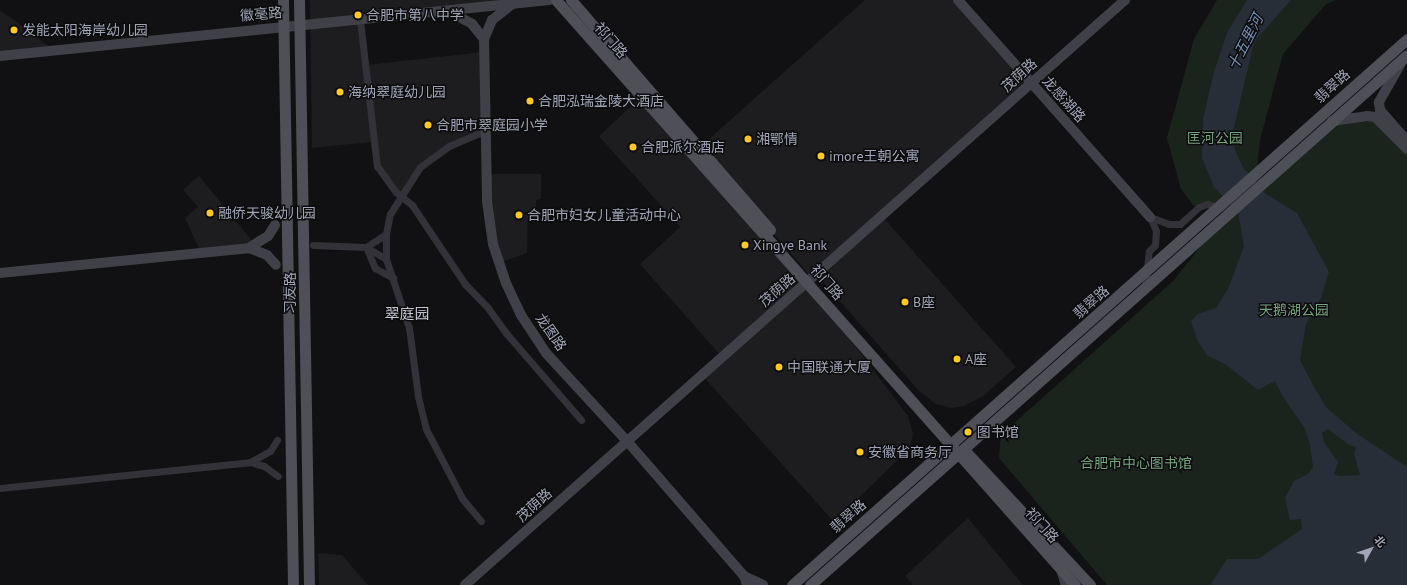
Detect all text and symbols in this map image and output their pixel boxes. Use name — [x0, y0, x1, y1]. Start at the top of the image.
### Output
street label: 徽毫路 — [239, 4, 283, 24]
place label: 合肥市第八中学 — [366, 7, 464, 23]
marker: 合肥市第八中学 — [353, 10, 363, 20]
water label: 十五里河 — [1223, 11, 1267, 73]
street label: 祁门路 — [591, 19, 631, 61]
place label: 发能太阳海岸幼儿园 — [22, 22, 148, 38]
marker: 发能太阳海岸幼儿园 — [9, 25, 19, 35]
street label: 茂荫路 — [998, 55, 1040, 95]
street label: 翡翠路 — [1311, 66, 1353, 106]
street label: 龙感湖路 — [1039, 73, 1089, 125]
place label: 海纳翠庭幼儿园 — [348, 84, 446, 100]
marker: 海纳翠庭幼儿园 — [335, 87, 345, 97]
place label: 合肥泓瑞金陵大酒店 — [538, 93, 664, 109]
marker: 合肥泓瑞金陵大酒店 — [525, 96, 535, 106]
place label: 合肥市翠庭园小学 — [436, 117, 548, 133]
marker: 合肥市翠庭园小学 — [423, 120, 433, 130]
park label: 匡河公园 — [1187, 130, 1243, 146]
place label: 湘鄂情 — [756, 131, 798, 147]
marker: 湘鄂情 — [743, 134, 753, 144]
place label: 合肥派尔酒店 — [641, 139, 725, 155]
marker: 合肥派尔酒店 — [628, 142, 638, 152]
place label: imore王朝公寓 — [829, 148, 919, 164]
marker: imore王朝公寓 — [816, 151, 826, 161]
place label: 融侨天骏幼儿园 — [218, 205, 316, 221]
place label: 合肥市妇女儿童活动中心 — [527, 207, 681, 223]
marker: 融侨天骏幼儿园 — [205, 208, 215, 218]
marker: 合肥市妇女儿童活动中心 — [514, 210, 524, 220]
place label: Xingye Bank — [753, 237, 827, 253]
marker: Xingye Bank — [740, 240, 750, 250]
street label: 祁门路 — [807, 261, 847, 303]
street label: 茂荫路 — [756, 270, 798, 310]
street label: 习友路 — [282, 272, 298, 314]
street label: 翡翠路 — [1070, 282, 1112, 322]
place label: B座 — [913, 294, 935, 310]
marker: B座 — [900, 297, 910, 307]
park label: 天鹅湖公园 — [1259, 302, 1329, 318]
district label: 翠庭园 — [385, 305, 429, 323]
street label: 龙图路 — [532, 310, 570, 354]
place label: A座 — [965, 351, 987, 367]
marker: A座 — [952, 354, 962, 364]
place label: 中国联通大厦 — [787, 359, 871, 375]
marker: 中国联通大厦 — [774, 362, 784, 372]
place label: 图书馆 — [977, 424, 1019, 440]
marker: 图书馆 — [962, 426, 974, 438]
place label: 安徽省商务厅 — [868, 444, 952, 460]
marker: 安徽省商务厅 — [855, 447, 865, 457]
park label: 合肥市中心图书馆 — [1080, 455, 1192, 471]
street label: 茂荫路 — [513, 485, 555, 525]
street label: 翡翠路 — [827, 496, 869, 536]
street label: 祁门路 — [1022, 504, 1062, 546]
north arrow — [1351, 529, 1391, 569]
text: 北 — [1371, 533, 1389, 550]

